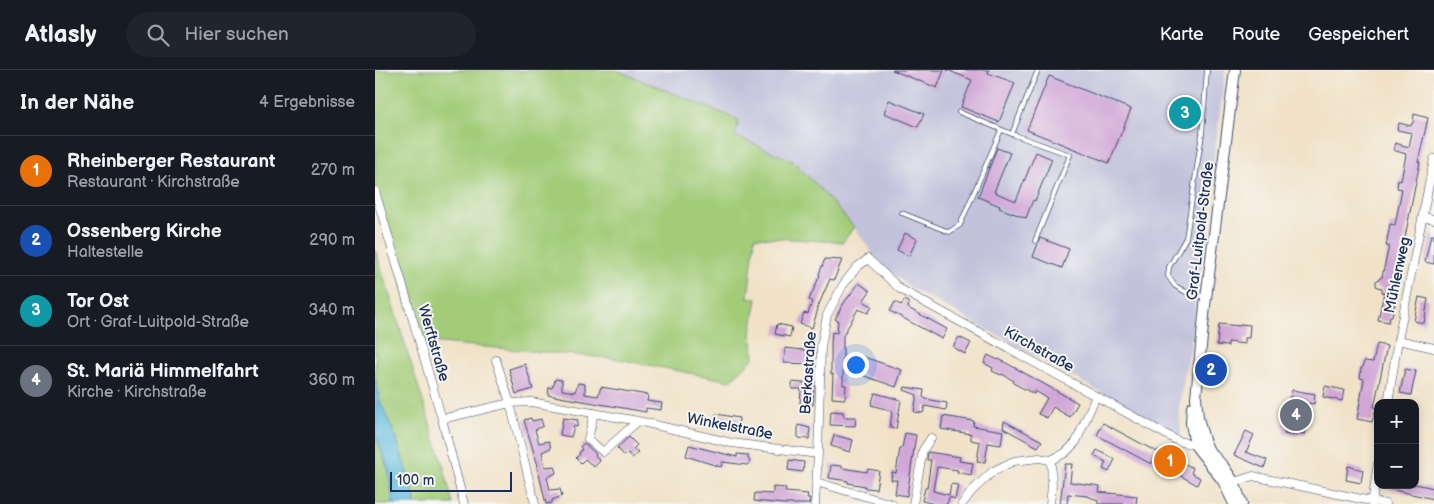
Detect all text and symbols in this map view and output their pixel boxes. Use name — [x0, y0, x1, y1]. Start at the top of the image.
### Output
search box — [126, 12, 476, 57]
text: Atlasly — [25, 20, 96, 49]
icon: search — [144, 21, 172, 49]
text: Hier suchen — [184, 23, 289, 46]
text: Karte — [1160, 24, 1204, 45]
text: Route — [1232, 24, 1280, 45]
text: Gespeichert — [1308, 24, 1409, 45]
text: In der Nähe — [20, 90, 134, 115]
text: 4 Ergebnisse — [259, 93, 355, 112]
pin: 3 — [1169, 94, 1201, 132]
text: Rheinberger Restaurant — [67, 150, 275, 173]
text: 1 — [33, 161, 39, 180]
text: 270 m — [311, 161, 355, 180]
street label: Graf-Luitpold-Straße — [1183, 161, 1218, 301]
text: Restaurant · Kirchstraße — [67, 173, 240, 192]
text: Ossenberg Kirche — [67, 220, 222, 243]
text: 2 — [31, 231, 41, 250]
text: 290 m — [309, 231, 355, 250]
street label: Mühlenweg — [1380, 235, 1415, 315]
text: Haltestelle — [67, 243, 144, 262]
text: Tor Ost — [67, 290, 129, 313]
text: 3 — [31, 301, 41, 320]
text: 340 m — [308, 301, 355, 320]
street label: Werftstraße — [413, 302, 454, 384]
text: Ort · Graf-Luitpold-Straße — [67, 313, 249, 332]
street label: Kirchstraße — [1000, 322, 1077, 377]
street label: Berkastraße — [796, 331, 821, 415]
pin: 2 — [1195, 351, 1227, 389]
your location — [843, 352, 869, 378]
text: St. Mariä Himmelfahrt — [67, 360, 259, 383]
text: 4 — [31, 371, 41, 390]
text: 360 m — [308, 371, 355, 390]
text: Kirche · Kirchstraße — [67, 383, 206, 402]
pin: 4 — [1280, 396, 1312, 434]
map controls — [1374, 399, 1419, 489]
button: + — [1374, 399, 1419, 444]
street label: Winkelstraße — [685, 409, 775, 444]
pin: 1 — [1154, 442, 1186, 480]
button: − — [1374, 444, 1419, 489]
scale bar — [390, 469, 513, 492]
text: 100 m — [397, 472, 434, 489]

